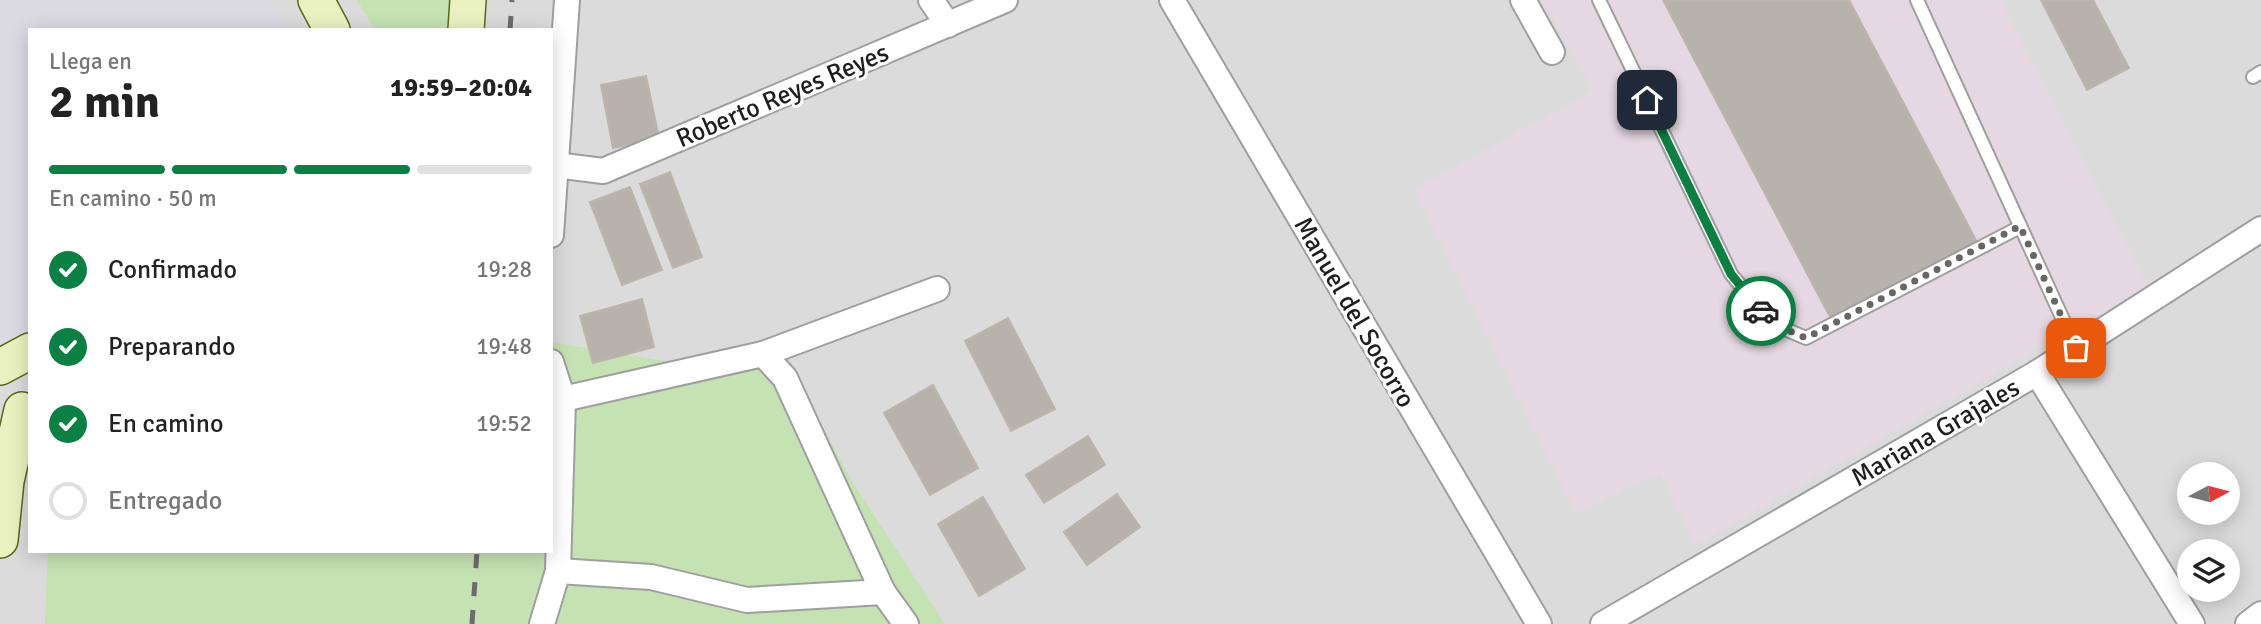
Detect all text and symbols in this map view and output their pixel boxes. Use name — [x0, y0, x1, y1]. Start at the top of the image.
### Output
street label: Roberto Reyes Reyes — [671, 37, 894, 155]
text: Llega en — [49, 47, 132, 76]
pin — [1617, 70, 1677, 130]
text: 19:59–20:04 — [390, 72, 532, 104]
text: 2 min — [49, 74, 160, 130]
icon: home — [1628, 81, 1666, 119]
text: En camino · 50 m — [49, 184, 217, 213]
street label: Manuel del Socorro — [1287, 211, 1422, 414]
icon: check — [49, 251, 87, 289]
text: Confirmado — [108, 254, 237, 286]
text: 19:28 — [476, 255, 532, 284]
courier — [1726, 276, 1796, 346]
icon: car — [1742, 292, 1780, 330]
pin — [2046, 318, 2106, 378]
icon: check — [49, 328, 87, 366]
icon: bag — [2057, 329, 2095, 367]
text: Preparando — [108, 331, 235, 363]
text: 19:48 — [476, 332, 532, 361]
street label: Mariana Grajales — [1846, 372, 2025, 494]
icon: check — [49, 405, 87, 443]
text: En camino — [108, 408, 224, 440]
text: 19:52 — [476, 409, 532, 438]
north arrow — [2177, 462, 2240, 525]
map controls — [2177, 462, 2240, 602]
text: Entregado — [108, 485, 222, 517]
button: layers — [2177, 539, 2240, 602]

